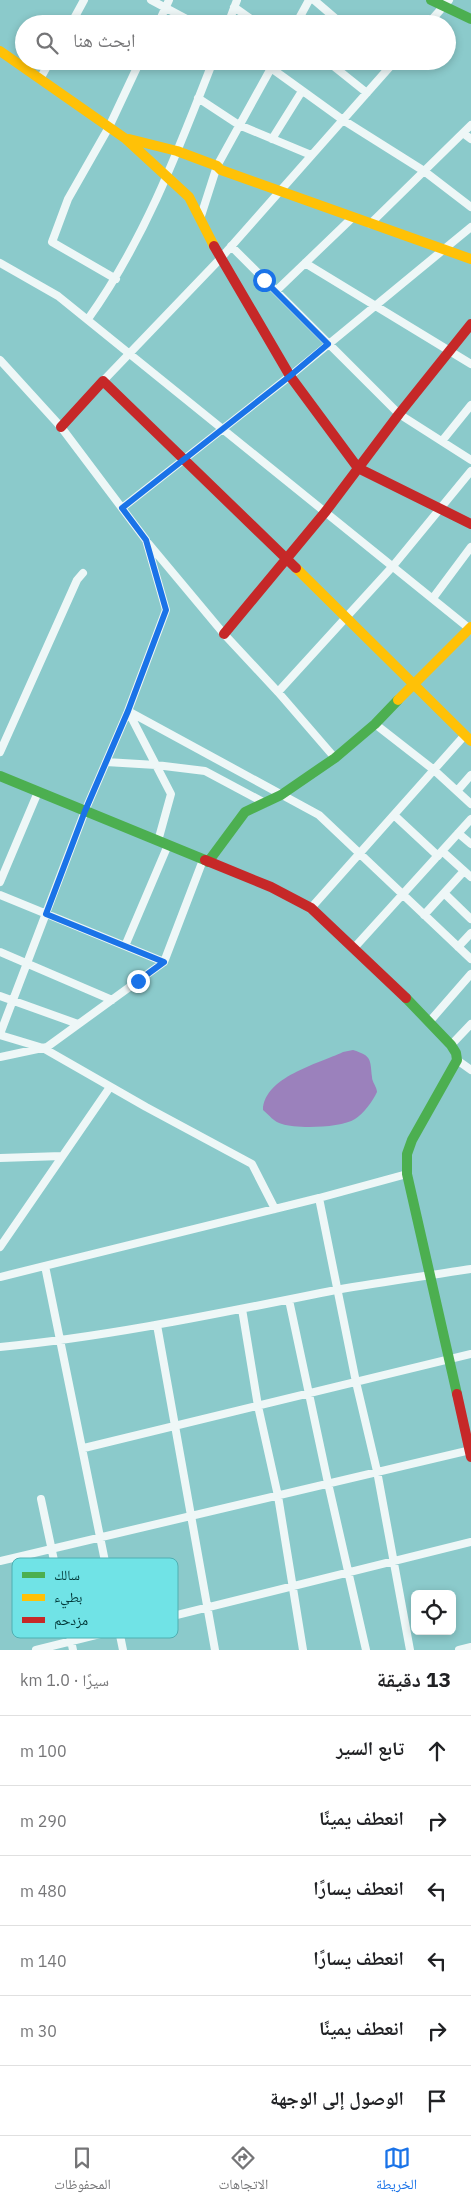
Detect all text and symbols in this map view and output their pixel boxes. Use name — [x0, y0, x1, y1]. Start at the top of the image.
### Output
search box — [15, 15, 456, 70]
text: ابحث هنا — [73, 28, 135, 52]
icon: search — [33, 29, 61, 57]
route start — [253, 269, 276, 292]
route end — [127, 970, 150, 993]
legend — [12, 1558, 178, 1638]
text: سالك — [54, 1566, 80, 1584]
text: بطيء — [54, 1588, 83, 1609]
map controls — [411, 1590, 456, 1635]
button: locate — [411, 1590, 456, 1635]
text: مزدحم — [54, 1611, 88, 1630]
text: 13 دقيقة — [377, 1665, 451, 1693]
text: سيرًا · 1.0 km — [20, 1670, 109, 1690]
text: تابع السير — [336, 1736, 404, 1760]
icon: ahead — [423, 1737, 451, 1765]
text: 100 m — [20, 1741, 67, 1761]
text: انعطف يمينًا — [319, 1806, 404, 1830]
icon: right — [423, 1807, 451, 1835]
text: 290 m — [20, 1811, 67, 1831]
text: انعطف يسارًا — [313, 1876, 404, 1900]
icon: left — [423, 1877, 451, 1905]
text: 480 m — [20, 1881, 67, 1901]
text: انعطف يسارًا — [313, 1946, 404, 1970]
icon: left — [423, 1947, 451, 1975]
text: 140 m — [20, 1951, 67, 1971]
text: انعطف يمينًا — [319, 2016, 404, 2040]
icon: right — [423, 2017, 451, 2045]
text: 30 m — [20, 2021, 57, 2041]
text: الوصول إلى الوجهة — [270, 2086, 404, 2110]
icon: arrive — [423, 2087, 451, 2115]
tab: المحفوظات — [54, 2144, 111, 2198]
tab: الاتجاهات — [219, 2144, 268, 2198]
tab: الخريطة — [376, 2144, 417, 2198]

